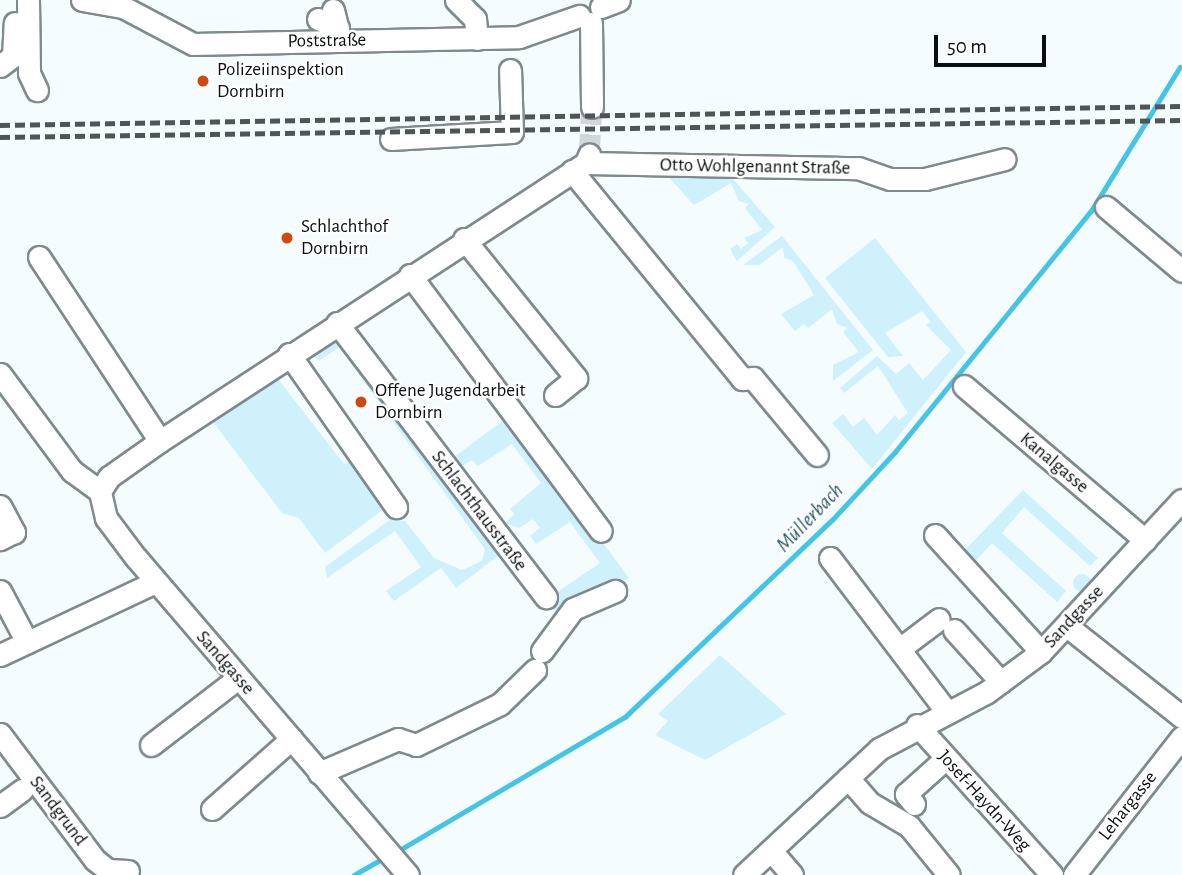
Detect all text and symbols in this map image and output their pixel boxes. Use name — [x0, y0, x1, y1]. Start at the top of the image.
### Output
scale bar — [937, 21, 1049, 65]
street label: Poststraße — [288, 29, 366, 53]
text: 50 m — [947, 36, 987, 57]
place label: Polizeiinspektion Dornbirn — [217, 59, 344, 103]
marker: Polizeiinspektion Dornbirn — [195, 73, 211, 89]
street label: Otto Wohlgenannt Straße — [660, 154, 850, 180]
place label: Schlachthof Dornbirn — [301, 216, 388, 260]
marker: Schlachthof Dornbirn — [279, 230, 295, 246]
place label: Offene Jugendarbeit Dornbirn — [375, 380, 526, 424]
marker: Offene Jugendarbeit Dornbirn — [353, 394, 369, 410]
street label: Kanalgasse — [1015, 428, 1093, 498]
street label: Schlachthausstraße — [426, 446, 532, 576]
water label: Müllerbach — [771, 478, 849, 558]
street label: Sandgasse — [1039, 581, 1109, 653]
street label: Sandgasse — [191, 626, 259, 700]
street label: Josef-Haydn-Weg — [933, 746, 1035, 856]
street label: Lehargasse — [1094, 767, 1162, 845]
street label: Sandgrund — [24, 772, 92, 850]

